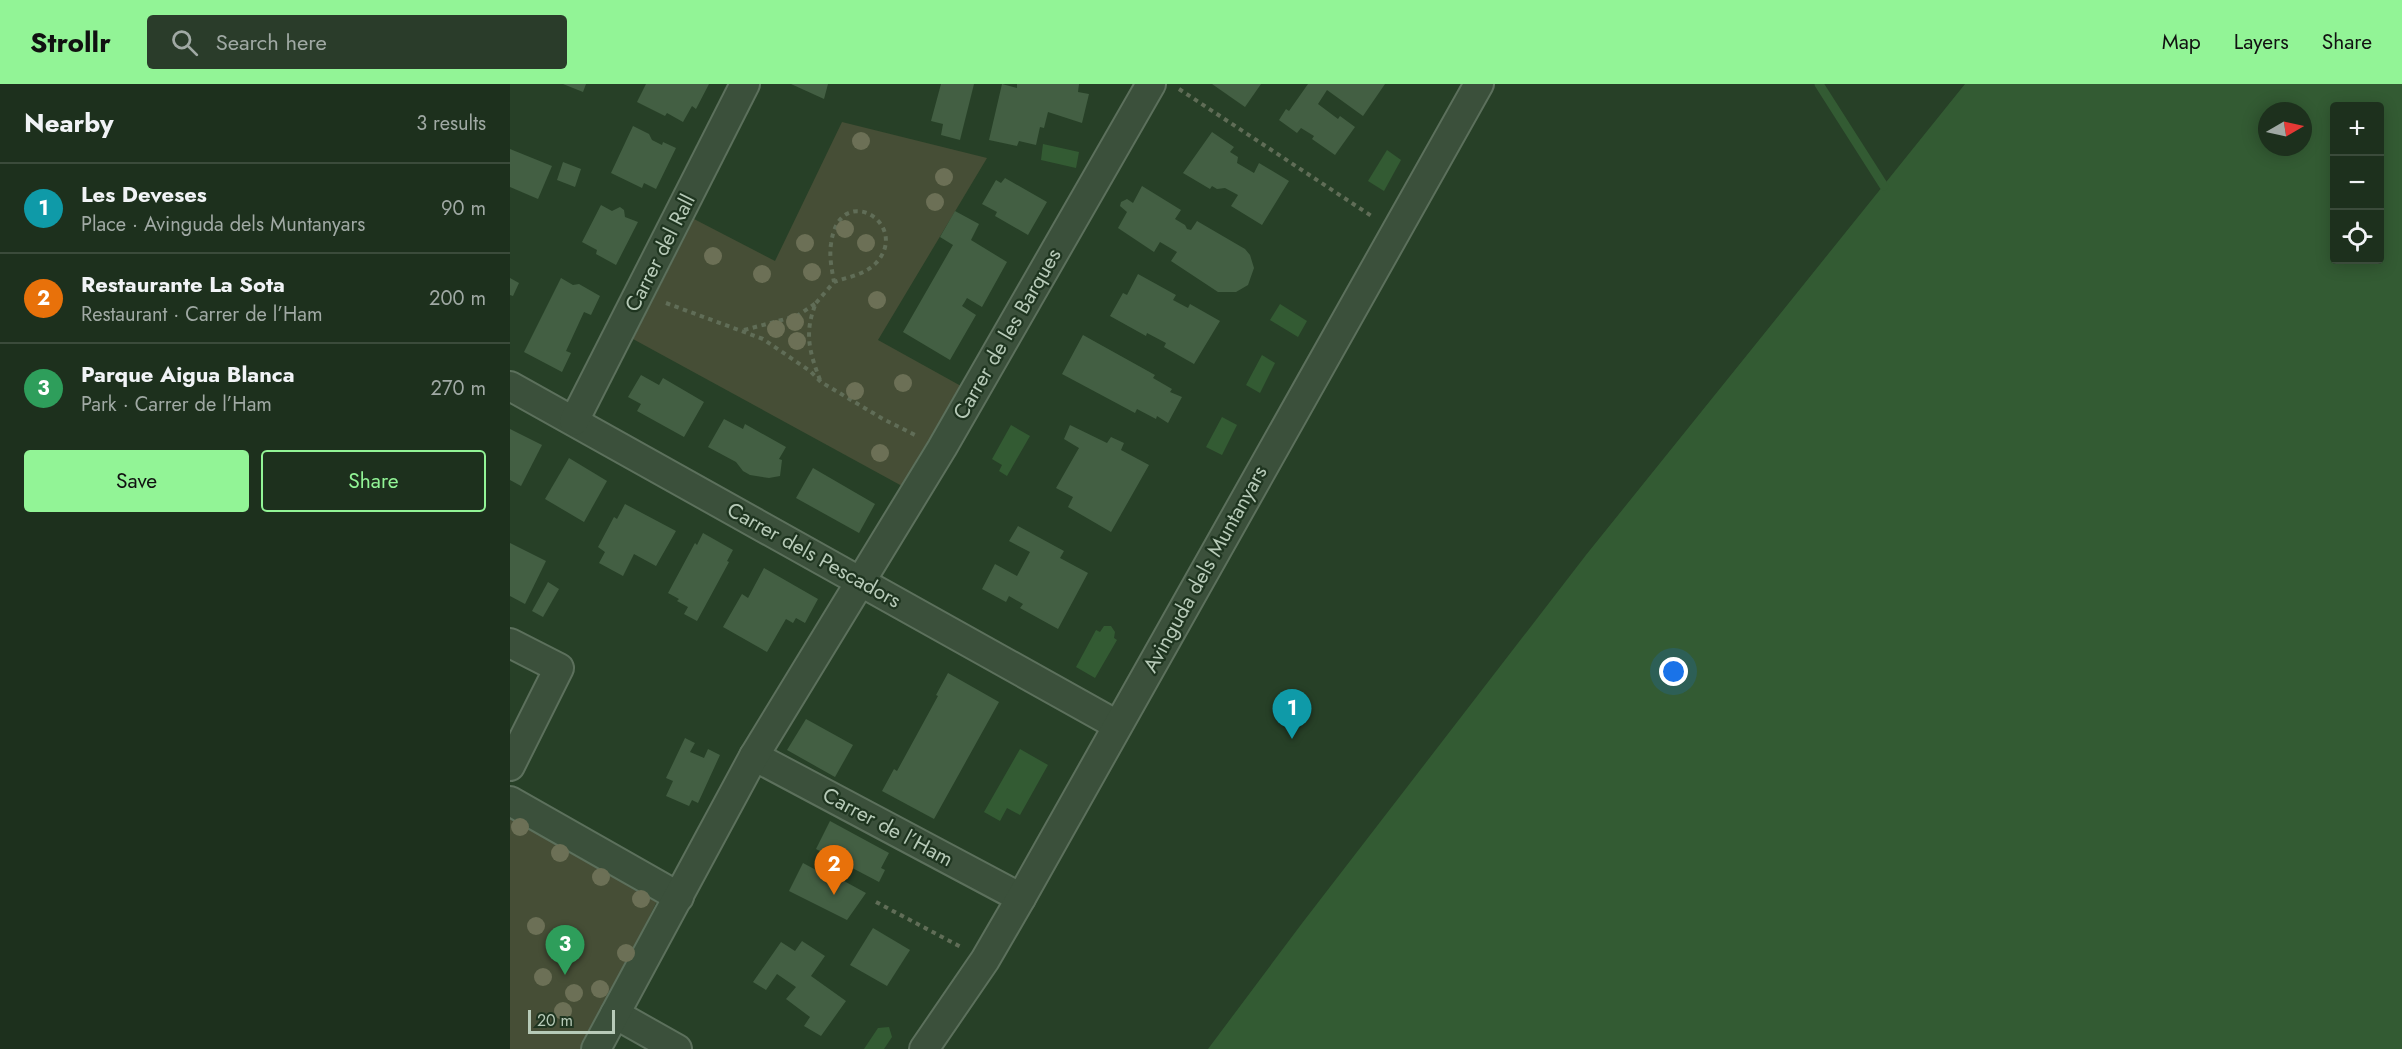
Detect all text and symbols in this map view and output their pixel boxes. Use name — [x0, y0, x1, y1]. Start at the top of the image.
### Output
search box — [147, 15, 567, 69]
text: Strollr — [30, 22, 111, 63]
icon: search — [168, 26, 201, 59]
text: Search here — [216, 26, 327, 58]
text: Map — [2162, 27, 2201, 57]
text: Layers — [2234, 27, 2289, 57]
text: Share — [2322, 27, 2372, 57]
north arrow — [2258, 102, 2312, 156]
map controls — [2330, 102, 2384, 264]
button: + — [2330, 102, 2384, 156]
text: Nearby — [24, 104, 113, 142]
text: 3 results — [416, 109, 486, 138]
button: − — [2330, 156, 2384, 210]
text: Les Deveses — [81, 178, 207, 210]
street label: Carrer del Rall — [618, 189, 702, 317]
text: 1 — [38, 194, 49, 223]
text: 90 m — [441, 194, 486, 223]
text: Place · Avinguda dels Muntanyars — [81, 210, 365, 239]
button: locate — [2330, 210, 2384, 264]
street label: Carrer de les Barques — [946, 243, 1068, 425]
text: Restaurante La Sota — [81, 268, 285, 300]
text: 2 — [37, 284, 50, 313]
text: 200 m — [429, 284, 486, 313]
text: Restaurant · Carrer de l’Ham — [81, 300, 322, 329]
text: Parque Aigua Blanca — [81, 358, 295, 390]
text: 3 — [37, 374, 50, 403]
text: 270 m — [431, 374, 486, 403]
text: Park · Carrer de l’Ham — [81, 390, 272, 419]
button: Save — [24, 450, 249, 512]
button: Share — [261, 450, 486, 512]
street label: Avinguda dels Muntanyars — [1136, 460, 1274, 678]
street label: Carrer dels Pescadors — [722, 495, 906, 615]
your location — [1659, 657, 1688, 686]
pin: 1 — [1272, 690, 1312, 739]
street label: Carrer de l’Ham — [817, 780, 959, 874]
pin: 2 — [814, 846, 854, 895]
pin: 3 — [546, 926, 584, 975]
scale bar — [528, 1007, 615, 1034]
text: 20 m — [537, 1009, 573, 1032]

